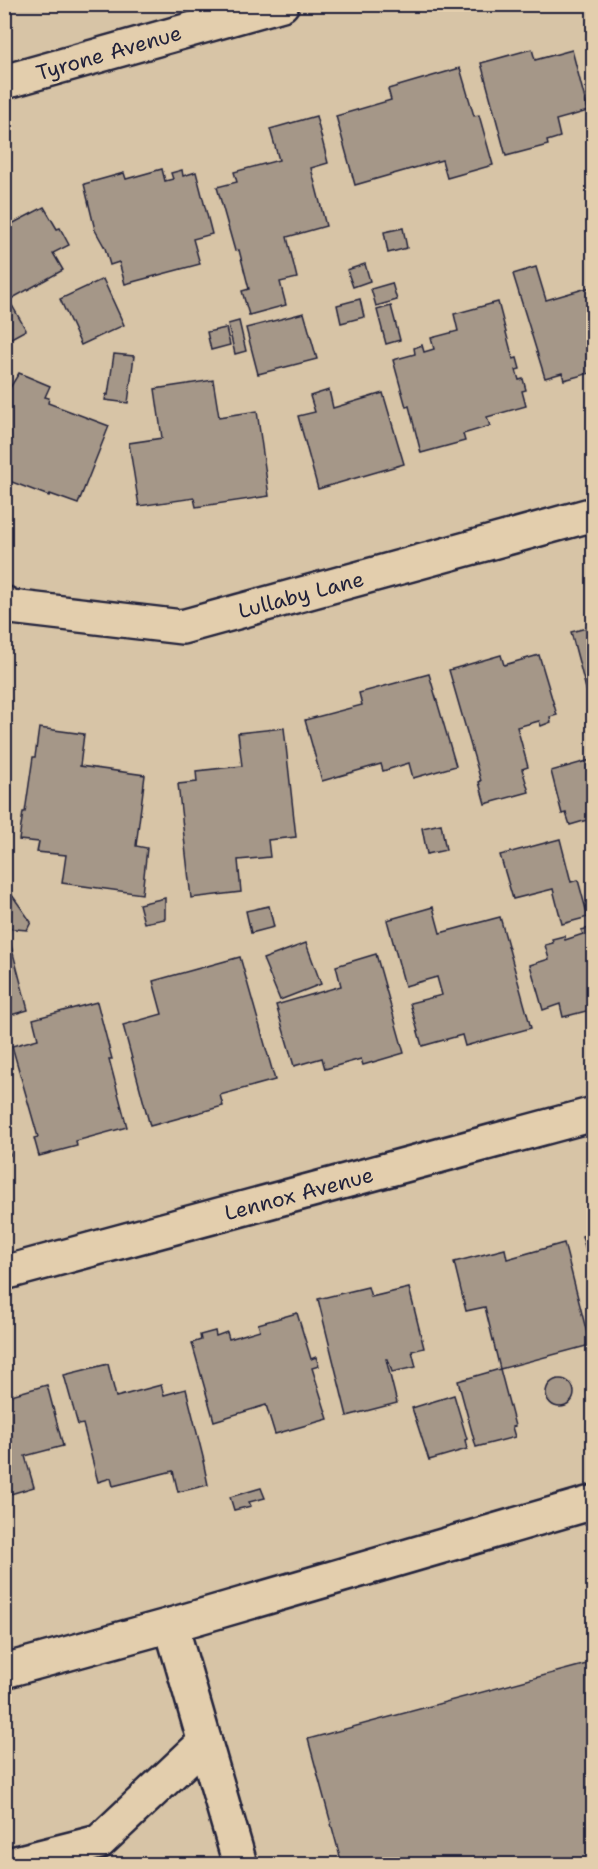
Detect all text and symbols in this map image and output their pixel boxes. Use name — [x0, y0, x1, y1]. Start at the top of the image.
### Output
street label: Tyrone Avenue — [33, 19, 185, 87]
street label: Lullaby Lane — [235, 565, 367, 625]
street label: Lennox Avenue — [221, 1161, 377, 1227]

